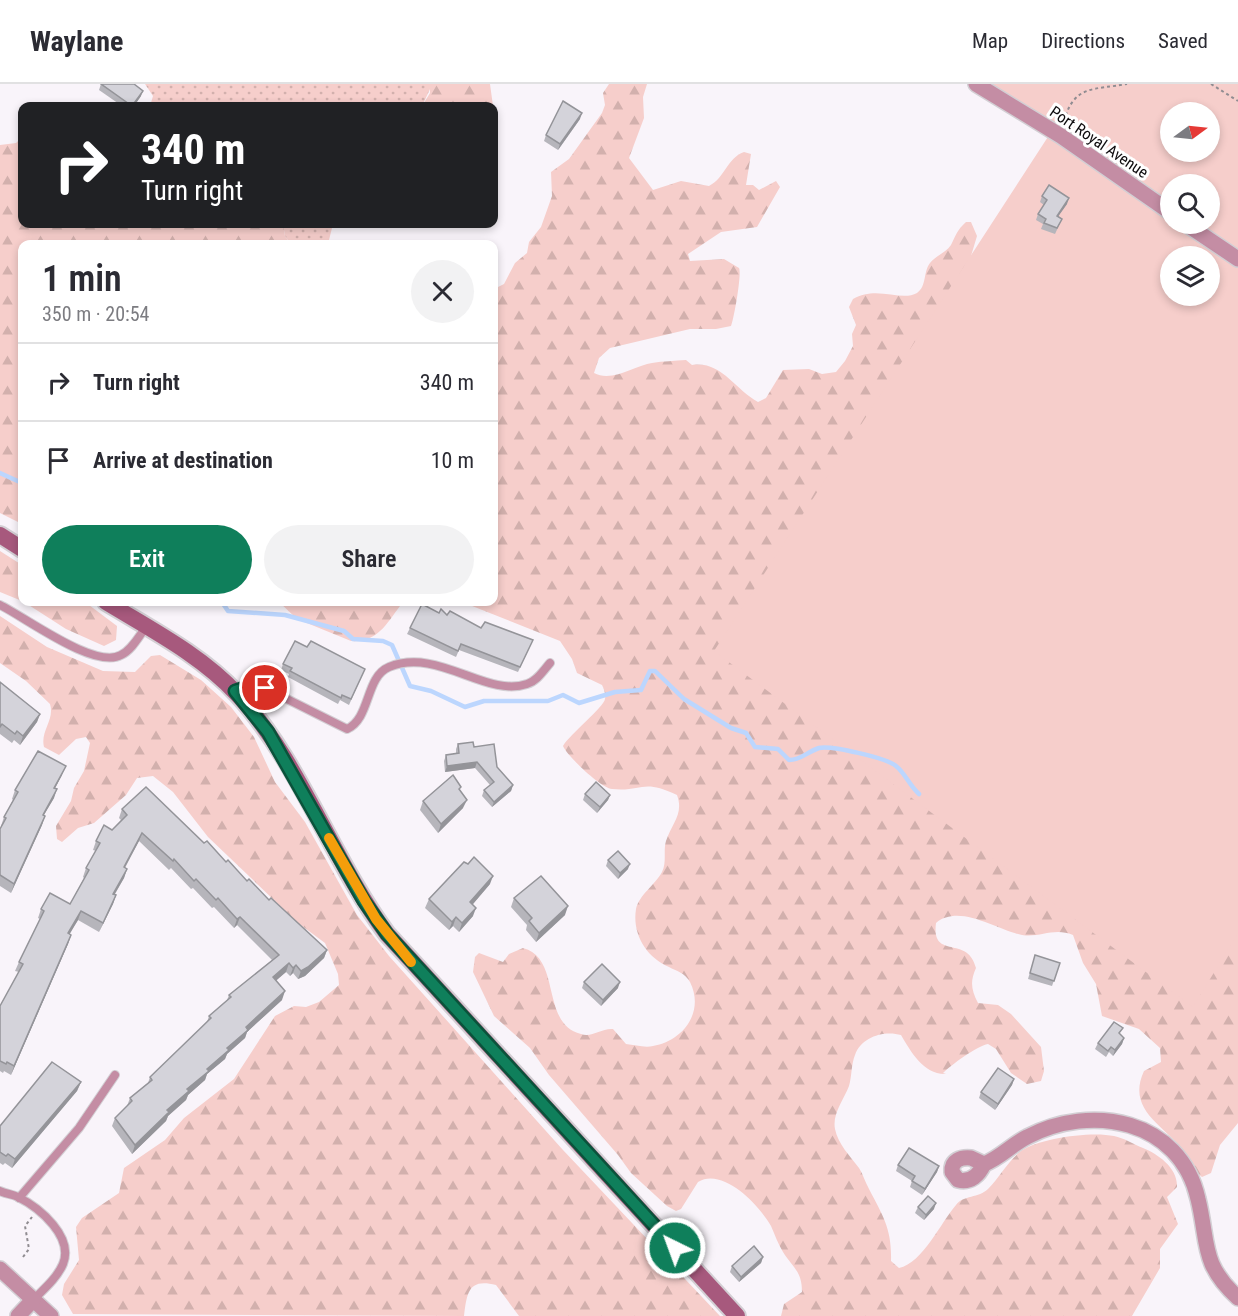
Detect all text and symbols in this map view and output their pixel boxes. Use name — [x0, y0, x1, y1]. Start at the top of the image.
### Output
text: Waylane — [30, 25, 123, 58]
text: Map — [972, 29, 1008, 53]
text: Directions — [1041, 29, 1125, 53]
text: Saved — [1158, 29, 1208, 53]
street label: Port Royal Avenue — [1046, 102, 1152, 182]
north arrow — [1160, 102, 1220, 162]
map controls — [1160, 102, 1220, 306]
text: 340 m — [141, 125, 246, 174]
icon: right — [42, 126, 120, 204]
button: search — [1160, 174, 1220, 234]
text: Turn right — [141, 175, 243, 207]
button: layers — [1160, 246, 1220, 306]
text: 1 min — [42, 258, 122, 300]
button: close — [411, 260, 474, 323]
text: 350 m · 20:54 — [42, 302, 149, 326]
icon: right — [42, 366, 75, 399]
text: Turn right — [93, 370, 180, 395]
text: 340 m — [420, 370, 474, 395]
icon: arrive — [42, 444, 75, 477]
text: Arrive at destination — [93, 448, 273, 473]
text: 10 m — [431, 448, 474, 473]
button: Exit — [42, 525, 252, 594]
button: Share — [264, 525, 474, 594]
pin — [239, 662, 290, 713]
icon: arrive — [248, 671, 281, 704]
position arrow — [643, 1216, 707, 1280]

